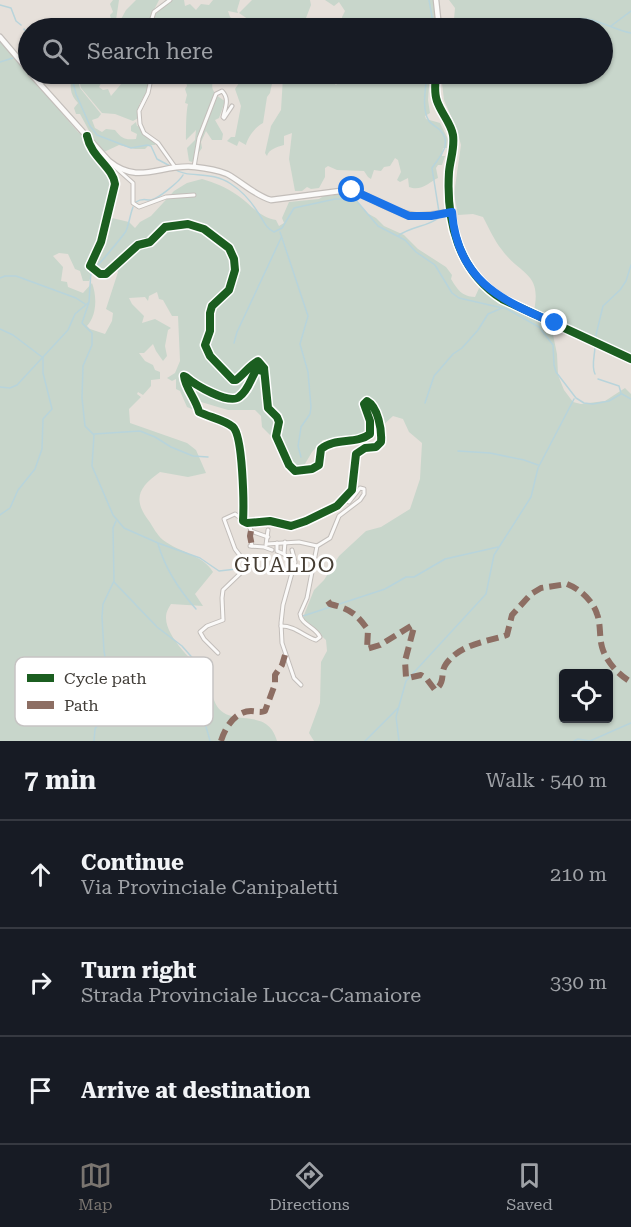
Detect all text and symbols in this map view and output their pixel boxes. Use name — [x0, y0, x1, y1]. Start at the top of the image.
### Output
search box — [18, 18, 613, 84]
icon: search — [39, 35, 72, 68]
text: Search here — [87, 39, 213, 64]
route start — [338, 176, 364, 202]
route end — [541, 309, 567, 335]
district label: GUALDO — [234, 553, 336, 577]
legend — [15, 657, 213, 726]
text: Cycle path — [64, 669, 147, 688]
map controls — [559, 669, 613, 723]
button: locate — [559, 669, 613, 723]
text: Path — [64, 696, 99, 715]
text: 7 min — [24, 765, 96, 795]
text: Walk · 540 m — [486, 768, 607, 792]
text: Continue — [81, 850, 184, 875]
icon: ahead — [24, 858, 57, 891]
text: 210 m — [550, 862, 607, 886]
text: Via Provinciale Canipaletti — [81, 875, 338, 899]
text: Turn right — [81, 958, 196, 983]
icon: right — [24, 966, 57, 999]
text: 330 m — [550, 970, 607, 994]
text: Strada Provinciale Lucca-Camaiore — [81, 983, 421, 1007]
icon: arrive — [24, 1074, 57, 1107]
text: Arrive at destination — [81, 1078, 310, 1103]
tab: Map — [78, 1159, 113, 1214]
tab: Directions — [269, 1159, 350, 1214]
tab: Saved — [506, 1159, 553, 1214]

